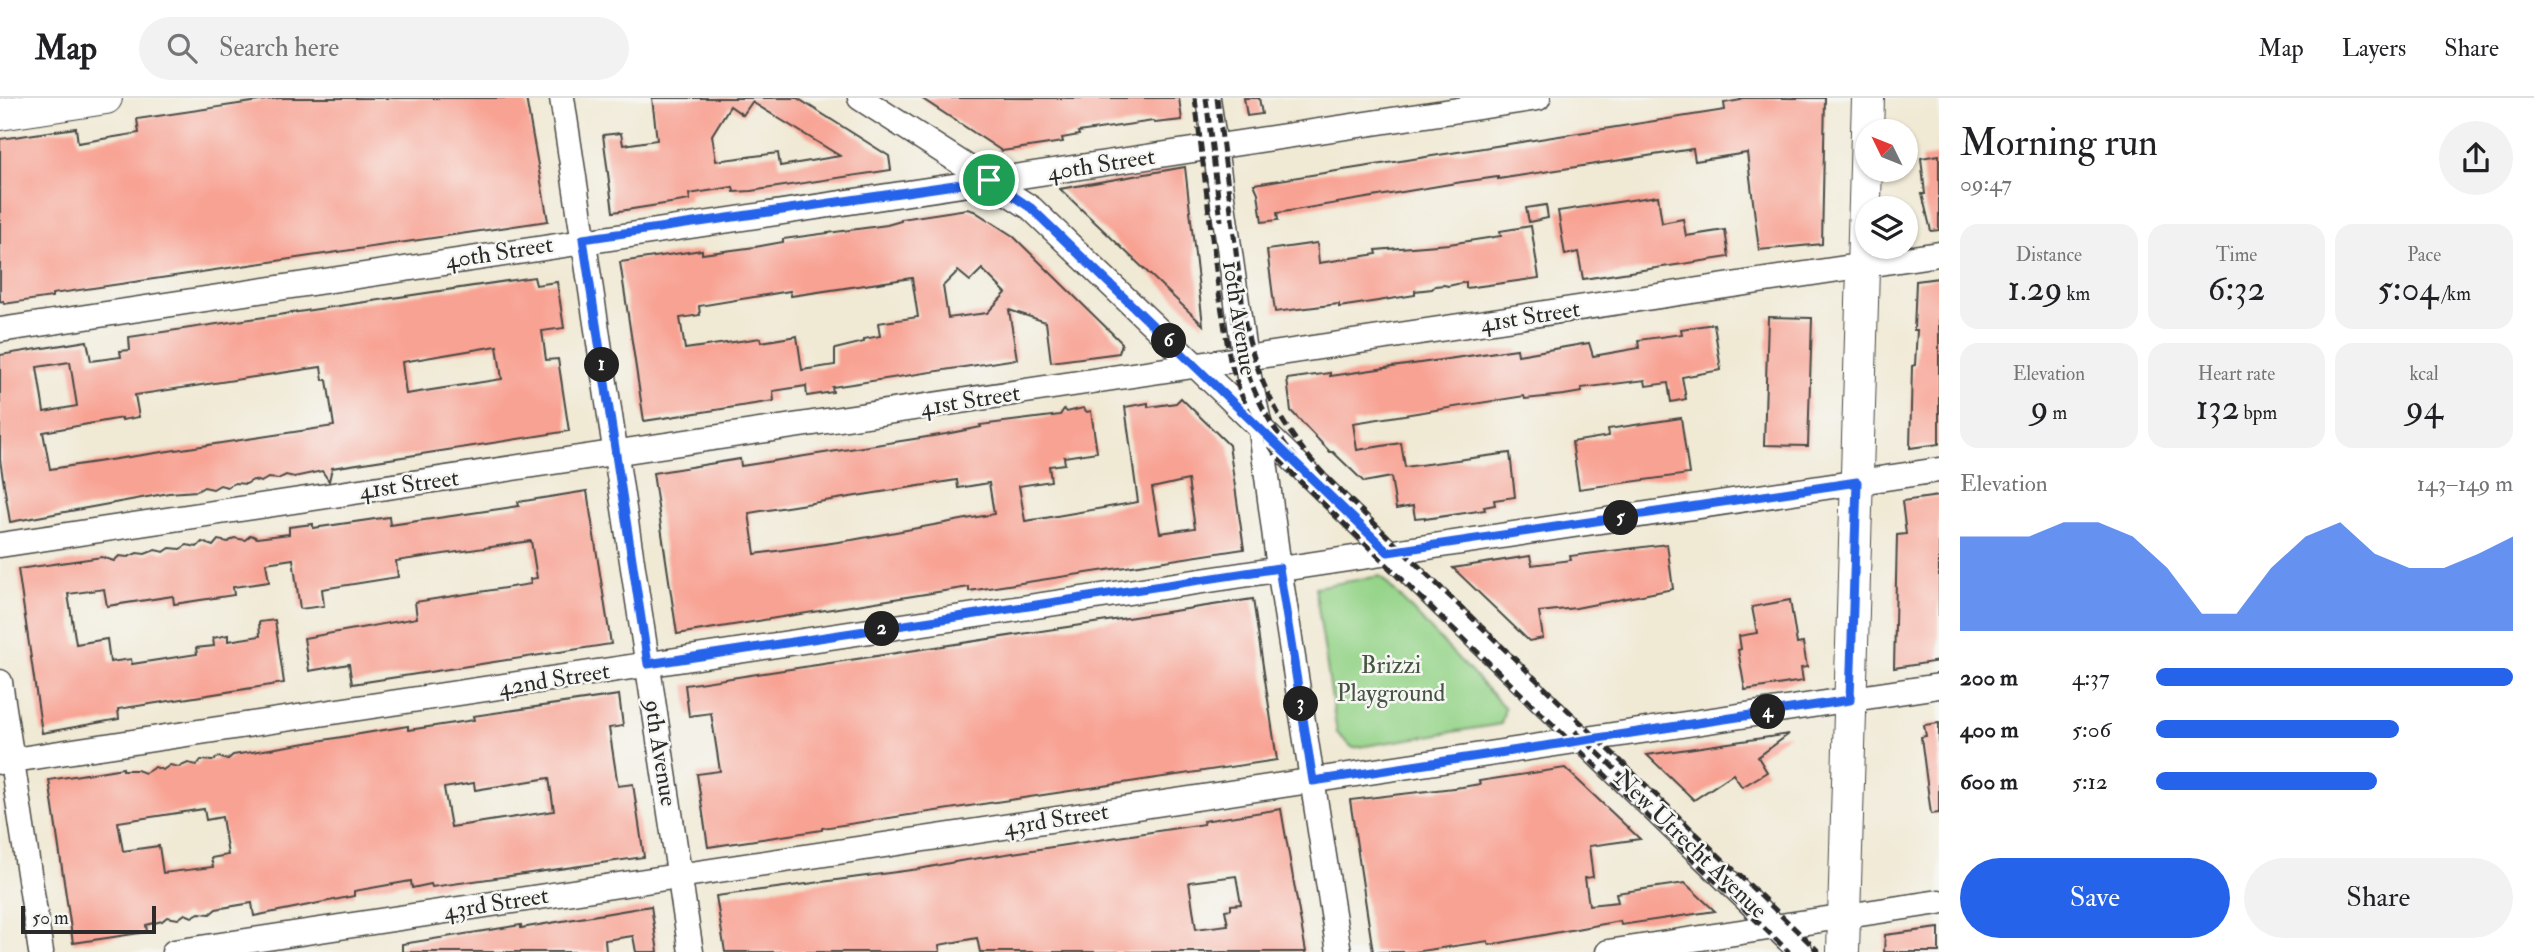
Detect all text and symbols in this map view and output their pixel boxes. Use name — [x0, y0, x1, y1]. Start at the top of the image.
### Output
search box — [139, 17, 629, 80]
text: Map — [35, 28, 97, 69]
icon: search — [163, 29, 201, 67]
text: Search here — [219, 32, 339, 64]
text: Map — [2259, 33, 2304, 64]
text: Layers — [2342, 33, 2406, 64]
text: Share — [2444, 33, 2499, 64]
north arrow — [1855, 119, 1918, 182]
map controls — [1855, 119, 1918, 259]
text: Morning run — [1960, 119, 2158, 167]
button: share — [2439, 121, 2513, 195]
street label: 40th Street — [1045, 141, 1157, 188]
pin — [959, 150, 1019, 210]
icon: arrive — [970, 161, 1008, 199]
text: 09:47 — [1960, 169, 2012, 198]
button: layers — [1855, 196, 1918, 259]
street label: 40th Street — [443, 229, 555, 276]
text: Distance — [2016, 243, 2082, 267]
text: Time — [2216, 243, 2257, 267]
text: Pace — [2407, 243, 2441, 267]
street label: 10th Avenue — [1215, 259, 1264, 378]
text: 1.29 — [2007, 267, 2062, 311]
text: 6:32 — [2208, 267, 2265, 311]
text: 5:04 — [2377, 267, 2438, 311]
text: km — [2062, 282, 2090, 306]
text: /km — [2438, 282, 2471, 306]
street label: 41st Street — [1478, 293, 1582, 340]
pin: 6 — [1152, 324, 1186, 358]
text: 6 — [1164, 328, 1173, 352]
pin: 1 — [584, 348, 620, 382]
text: 1 — [598, 352, 605, 376]
text: Elevation — [2013, 362, 2085, 386]
text: Heart rate — [2198, 362, 2275, 386]
text: kcal — [2410, 362, 2439, 386]
street label: 41st Street — [918, 377, 1022, 424]
text: 9 — [2030, 386, 2048, 430]
text: 132 — [2196, 386, 2239, 430]
text: 94 — [2406, 386, 2443, 430]
text: m — [2048, 401, 2067, 425]
text: bpm — [2239, 401, 2277, 425]
street label: 41st Street — [357, 462, 461, 507]
text: Elevation — [1960, 469, 2048, 498]
text: 143–149 m — [2417, 469, 2513, 498]
pin: 5 — [1604, 500, 1638, 536]
text: 5 — [1616, 505, 1625, 529]
pin: 2 — [864, 612, 900, 646]
text: 2 — [877, 616, 886, 640]
park label: Brizzi Playground — [1337, 650, 1446, 709]
street label: 42nd Street — [496, 655, 612, 704]
text: 200 m — [1960, 663, 2018, 692]
text: 4:37 — [2072, 663, 2109, 692]
pin: 3 — [1284, 686, 1318, 722]
text: 3 — [1297, 691, 1304, 715]
pin: 4 — [1750, 694, 1786, 730]
street label: 9th Avenue — [636, 696, 684, 808]
text: 4 — [1762, 699, 1773, 723]
text: 400 m — [1960, 715, 2019, 744]
text: 5:06 — [2072, 715, 2111, 744]
street label: New Utrecht Avenue — [1607, 763, 1774, 926]
text: 600 m — [1960, 767, 2018, 796]
text: 5:12 — [2072, 767, 2108, 796]
street label: 43rd Street — [1001, 796, 1111, 843]
button: Save — [1960, 858, 2230, 938]
button: Share — [2244, 858, 2513, 938]
street label: 43rd Street — [441, 880, 551, 927]
scale bar — [21, 903, 156, 935]
text: 50 m — [32, 906, 69, 930]

